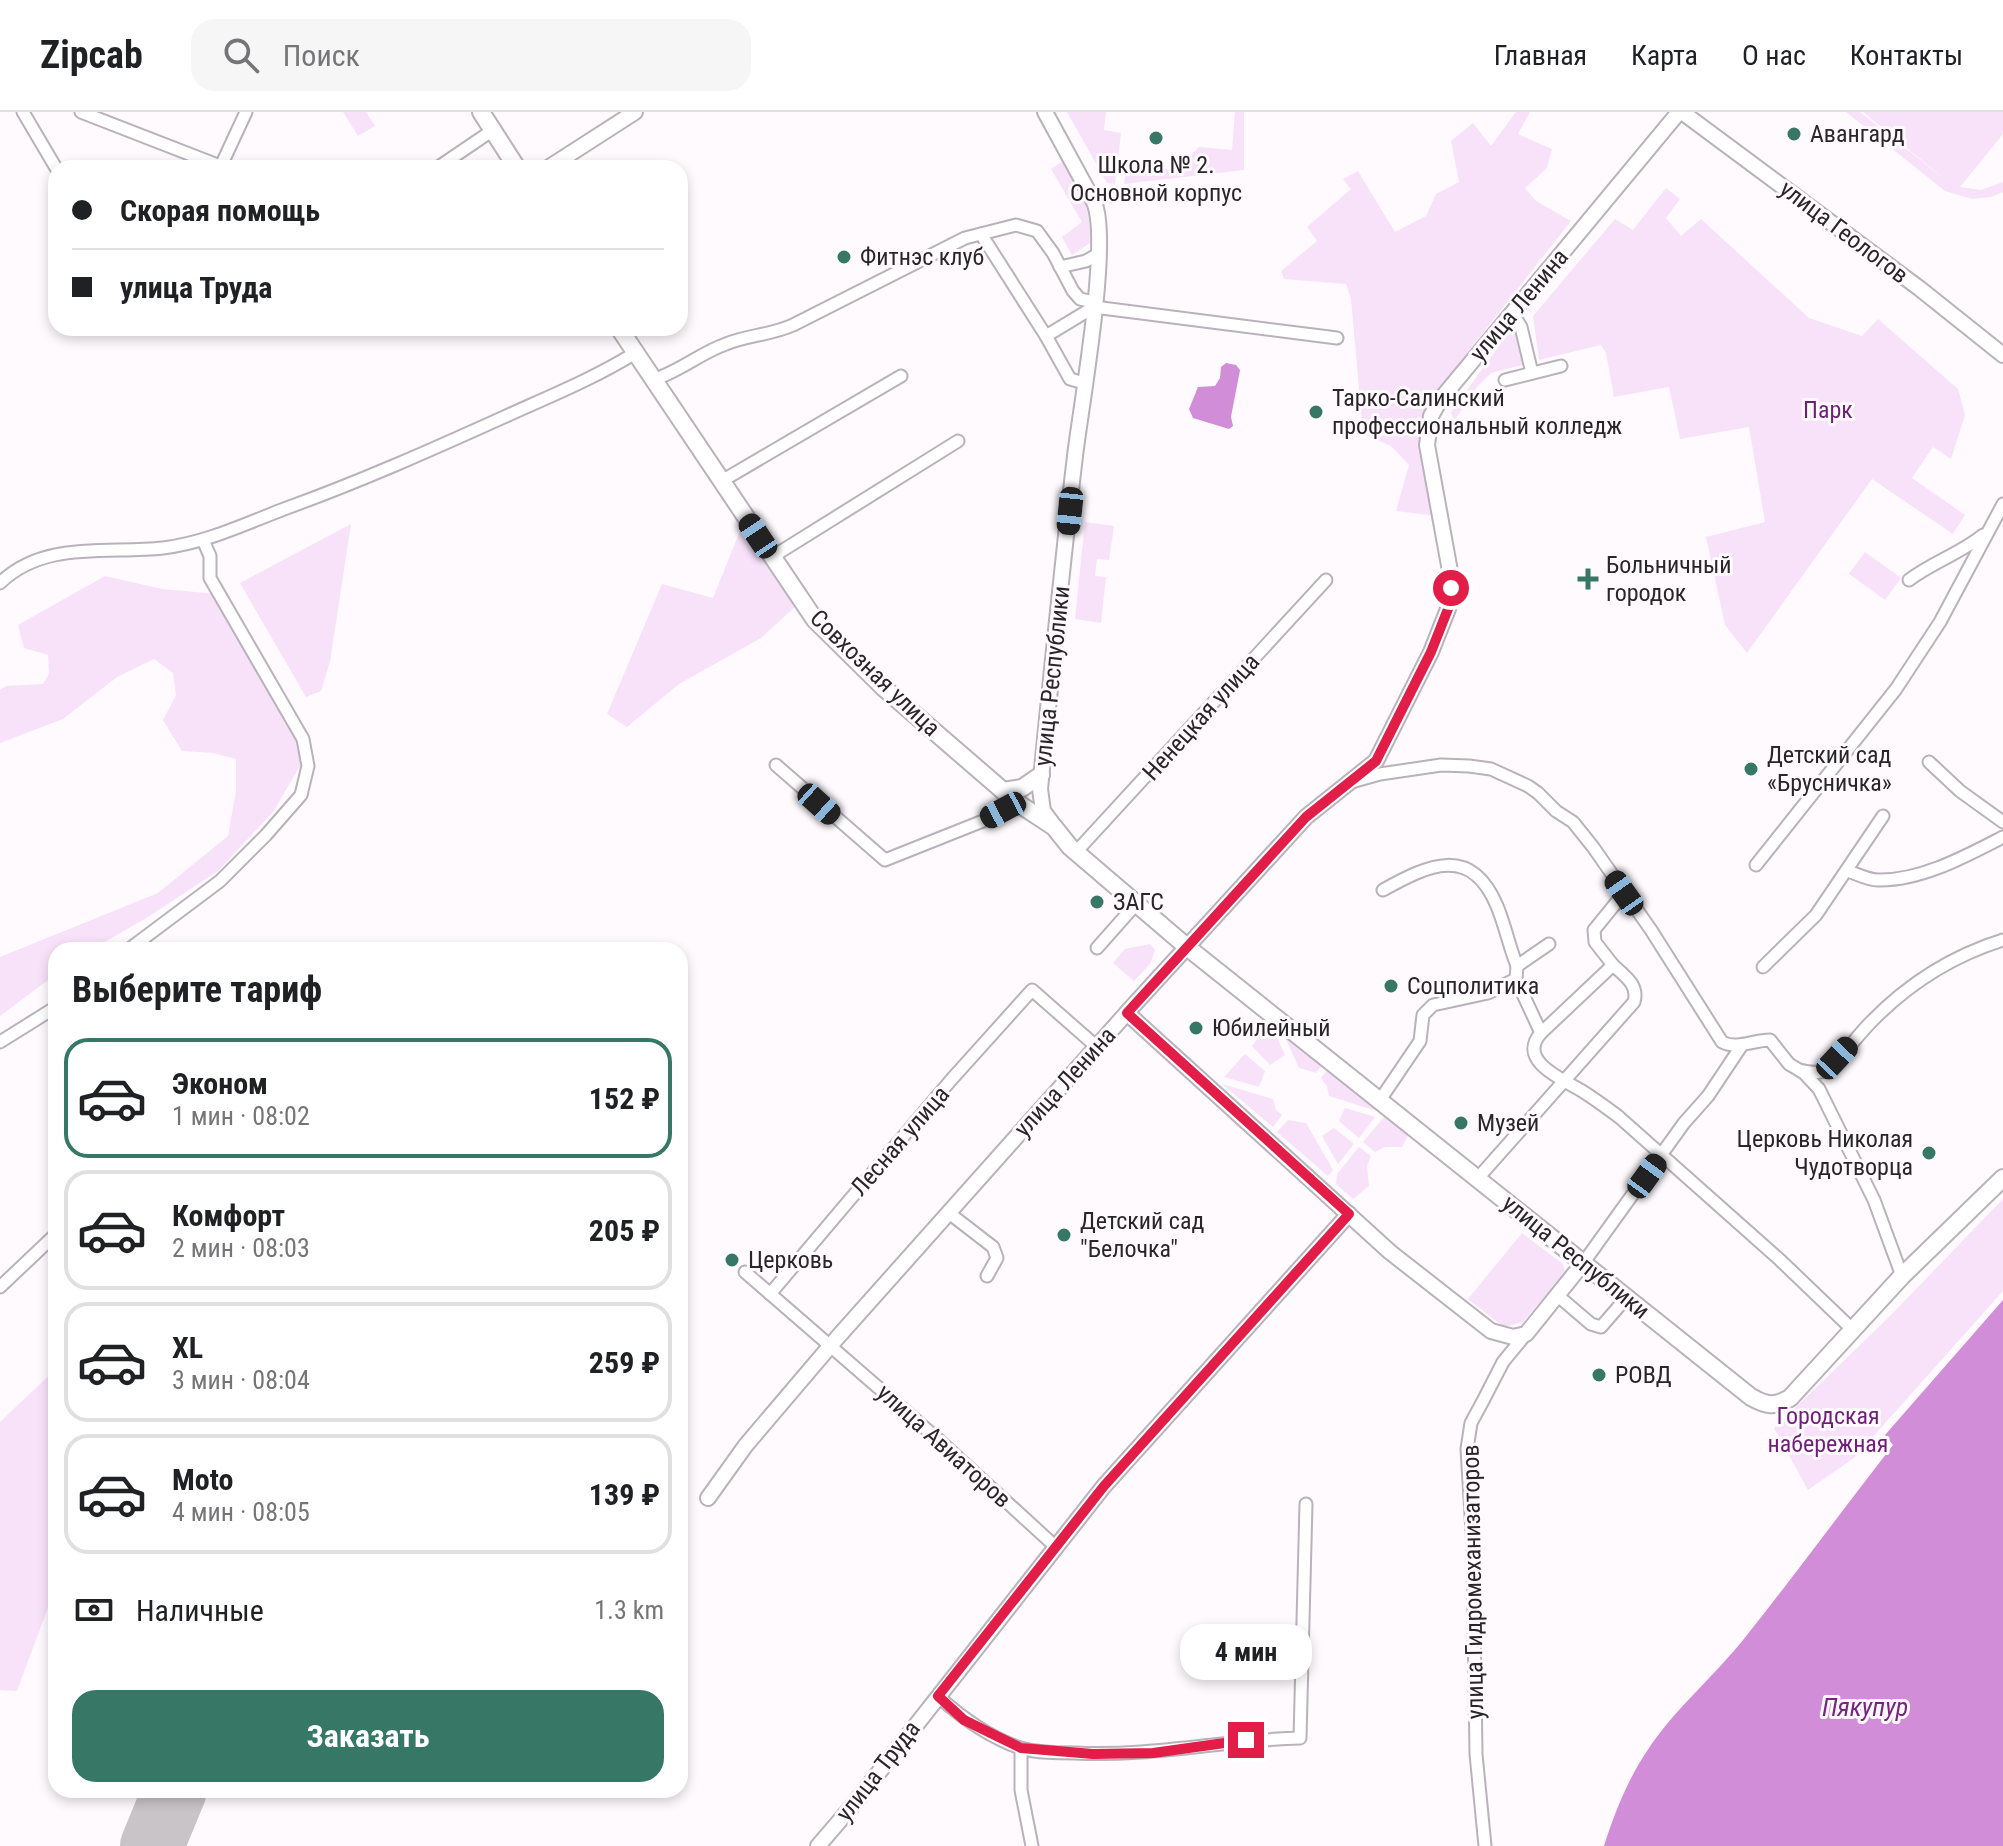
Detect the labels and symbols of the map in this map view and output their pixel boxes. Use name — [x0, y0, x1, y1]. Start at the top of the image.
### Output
place label: Авангард — [1810, 120, 1905, 148]
marker: Авангард — [1785, 125, 1803, 143]
marker: Школа № 2. Основной корпус — [1147, 129, 1165, 147]
place label: Школа № 2. Основной корпус — [1070, 151, 1242, 207]
street label: улица Геологов — [1774, 175, 1914, 289]
place label: Фитнэс клуб — [860, 243, 984, 271]
street label: улица Ленина — [1464, 243, 1574, 367]
marker: Фитнэс клуб — [835, 248, 853, 266]
place label: Тарко-Салинский профессиональный колледж — [1332, 384, 1622, 440]
park label: Парк — [1803, 396, 1853, 424]
marker: Тарко-Салинский профессиональный колледж — [1307, 403, 1325, 421]
car — [1056, 486, 1084, 536]
car — [735, 509, 781, 563]
place label: Больничный городок — [1606, 551, 1732, 607]
marker: Больничный городок — [1577, 568, 1599, 590]
route start — [1433, 570, 1469, 606]
street label: улица Республики — [1029, 584, 1075, 768]
street label: Совхозная улица — [804, 604, 946, 742]
street label: Ненецкая улица — [1137, 648, 1265, 786]
place label: Детский сад «Брусничка» — [1767, 741, 1892, 797]
marker: Детский сад «Брусничка» — [1742, 760, 1760, 778]
car — [793, 779, 845, 829]
car — [976, 788, 1030, 832]
car — [1600, 866, 1648, 920]
place label: ЗАГС — [1113, 888, 1164, 916]
marker: ЗАГС — [1088, 893, 1106, 911]
place label: Соцполитика — [1407, 972, 1539, 1000]
marker: Соцполитика — [1382, 977, 1400, 995]
place label: Юбилейный — [1212, 1014, 1331, 1042]
marker: Юбилейный — [1187, 1019, 1205, 1037]
street label: улица Ленина — [1009, 1021, 1121, 1143]
car — [1812, 1032, 1862, 1084]
street label: Лесная улица — [845, 1081, 955, 1201]
place label: Музей — [1477, 1109, 1539, 1137]
marker: Музей — [1452, 1114, 1470, 1132]
place label: Церковь Николая Чудотворца — [1737, 1125, 1913, 1181]
marker: Церковь Николая Чудотворца — [1920, 1144, 1938, 1162]
car — [1623, 1150, 1671, 1202]
street label: улица Республики — [1497, 1189, 1655, 1325]
place label: Детский сад "Белочка" — [1080, 1207, 1204, 1263]
marker: Детский сад "Белочка" — [1055, 1226, 1073, 1244]
place label: Церковь — [748, 1246, 833, 1274]
marker: Церковь — [723, 1251, 741, 1269]
place label: РОВД — [1615, 1361, 1672, 1389]
marker: РОВД — [1590, 1366, 1608, 1384]
street label: улица Авиаторов — [871, 1378, 1017, 1514]
park label: Городская набережная — [1768, 1402, 1888, 1458]
street label: улица Гидромеханизаторов — [1457, 1444, 1489, 1720]
callout: 4 мин — [1180, 1624, 1312, 1680]
water label: Пякупур — [1822, 1692, 1908, 1722]
street label: улица Труда — [830, 1715, 926, 1827]
route end — [1228, 1722, 1264, 1758]

